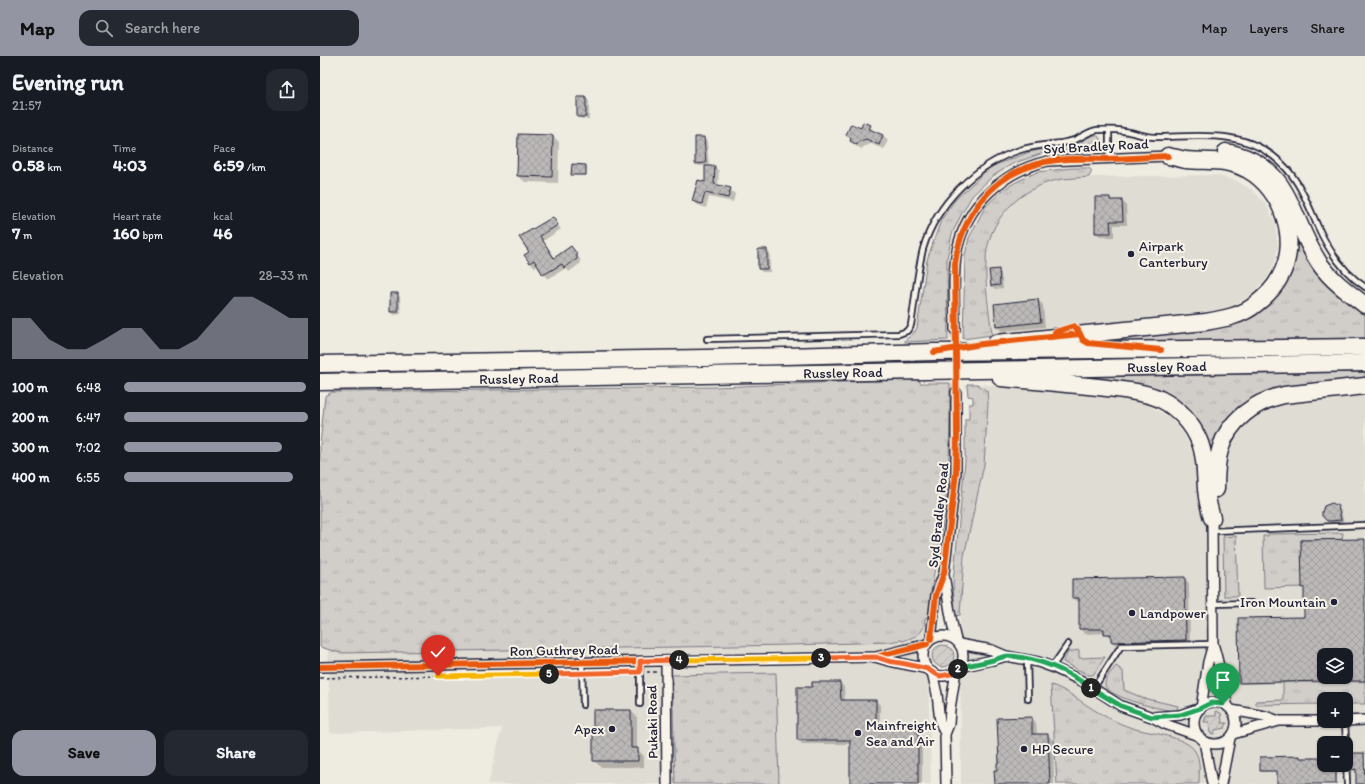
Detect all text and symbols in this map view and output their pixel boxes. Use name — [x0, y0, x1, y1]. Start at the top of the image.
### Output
search box — [79, 10, 359, 46]
text: Map — [20, 17, 55, 40]
icon: search — [93, 17, 115, 39]
text: Search here — [125, 19, 200, 37]
text: Map — [1202, 20, 1227, 37]
text: Layers — [1249, 20, 1288, 37]
text: Share — [1310, 20, 1345, 37]
text: Evening run — [12, 69, 124, 96]
button: share — [266, 69, 308, 111]
text: 21:57 — [12, 98, 41, 113]
street label: Syd Bradley Road — [1043, 135, 1149, 158]
text: Distance — [12, 142, 53, 155]
text: Time — [113, 142, 136, 155]
text: Pace — [213, 142, 235, 155]
text: 0.58 — [12, 155, 45, 175]
text: 4:03 — [113, 155, 147, 175]
text: 6:59 — [213, 155, 244, 175]
text: km — [45, 161, 62, 174]
text: /km — [244, 161, 266, 174]
text: Elevation — [12, 210, 56, 223]
text: Heart rate — [113, 210, 161, 223]
text: kcal — [213, 210, 233, 223]
text: 7 — [12, 223, 20, 243]
text: 160 — [113, 223, 140, 243]
text: 46 — [213, 223, 233, 243]
text: m — [20, 229, 32, 242]
text: bpm — [140, 229, 163, 242]
place label: Airpark Canterbury — [1139, 238, 1208, 271]
marker: Airpark Canterbury — [1126, 249, 1136, 259]
text: Elevation — [12, 268, 64, 283]
text: 28–33 m — [259, 268, 308, 283]
street label: Russley Road — [1127, 358, 1207, 376]
street label: Russley Road — [803, 364, 883, 382]
street label: Russley Road — [479, 370, 559, 388]
text: 100 m — [12, 380, 48, 395]
text: 6:48 — [76, 380, 101, 395]
text: 200 m — [12, 410, 49, 425]
text: 6:47 — [76, 410, 100, 425]
text: 300 m — [12, 440, 49, 455]
text: 7:02 — [76, 440, 100, 455]
street label: Syd Bradley Road — [925, 461, 952, 568]
text: 400 m — [12, 470, 50, 485]
text: 6:55 — [76, 470, 100, 485]
place label: Iron Mountain — [1240, 594, 1327, 611]
marker: Iron Mountain — [1329, 597, 1339, 607]
place label: Landpower — [1140, 605, 1207, 622]
marker: Landpower — [1127, 608, 1137, 618]
pin — [421, 635, 455, 676]
icon: check — [427, 641, 449, 663]
street label: Ron Guthrey Road — [510, 641, 619, 660]
pin: 3 — [811, 648, 831, 668]
map controls — [1317, 648, 1353, 772]
button: layers — [1317, 648, 1353, 684]
pin: 4 — [669, 650, 689, 670]
text: 3 — [818, 651, 824, 664]
text: 4 — [676, 653, 682, 666]
pin: 2 — [948, 659, 968, 679]
text: 2 — [955, 662, 961, 675]
pin — [1206, 663, 1240, 704]
pin: 5 — [539, 664, 559, 684]
text: 5 — [546, 667, 552, 680]
icon: arrive — [1212, 669, 1234, 691]
pin: 1 — [1081, 678, 1101, 698]
text: 1 — [1088, 681, 1094, 694]
street label: Pukaki Road — [643, 685, 662, 759]
button: + — [1317, 692, 1353, 728]
place label: Mainfreight Sea and Air — [866, 717, 937, 750]
place label: Apex — [574, 721, 604, 738]
marker: Apex — [607, 724, 617, 734]
marker: Mainfreight Sea and Air — [853, 728, 863, 738]
button: Save — [12, 730, 156, 776]
button: Share — [164, 730, 308, 776]
button: − — [1317, 736, 1353, 772]
place label: HP Secure — [1032, 741, 1094, 758]
marker: HP Secure — [1019, 744, 1029, 754]

